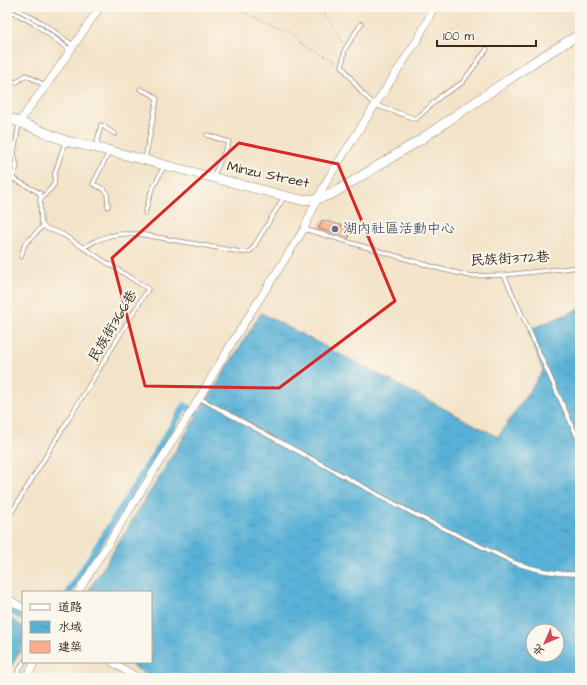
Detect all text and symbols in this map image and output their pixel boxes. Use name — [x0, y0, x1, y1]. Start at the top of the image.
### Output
scale bar — [437, 22, 536, 48]
text: 100 m — [443, 28, 474, 45]
street label: Minzu Street — [225, 157, 311, 194]
place label: 湖內社區活動中心 — [343, 219, 455, 239]
marker: 湖內社區活動中心 — [330, 224, 340, 234]
street label: 民族街372巷 — [470, 247, 551, 271]
street label: 民族街366巷 — [84, 285, 143, 366]
legend — [22, 591, 152, 663]
text: 道路 — [58, 599, 82, 616]
text: 水域 — [58, 619, 82, 636]
north arrow — [525, 623, 565, 663]
text: 建築 — [58, 639, 82, 656]
text: 北 — [529, 641, 547, 659]

